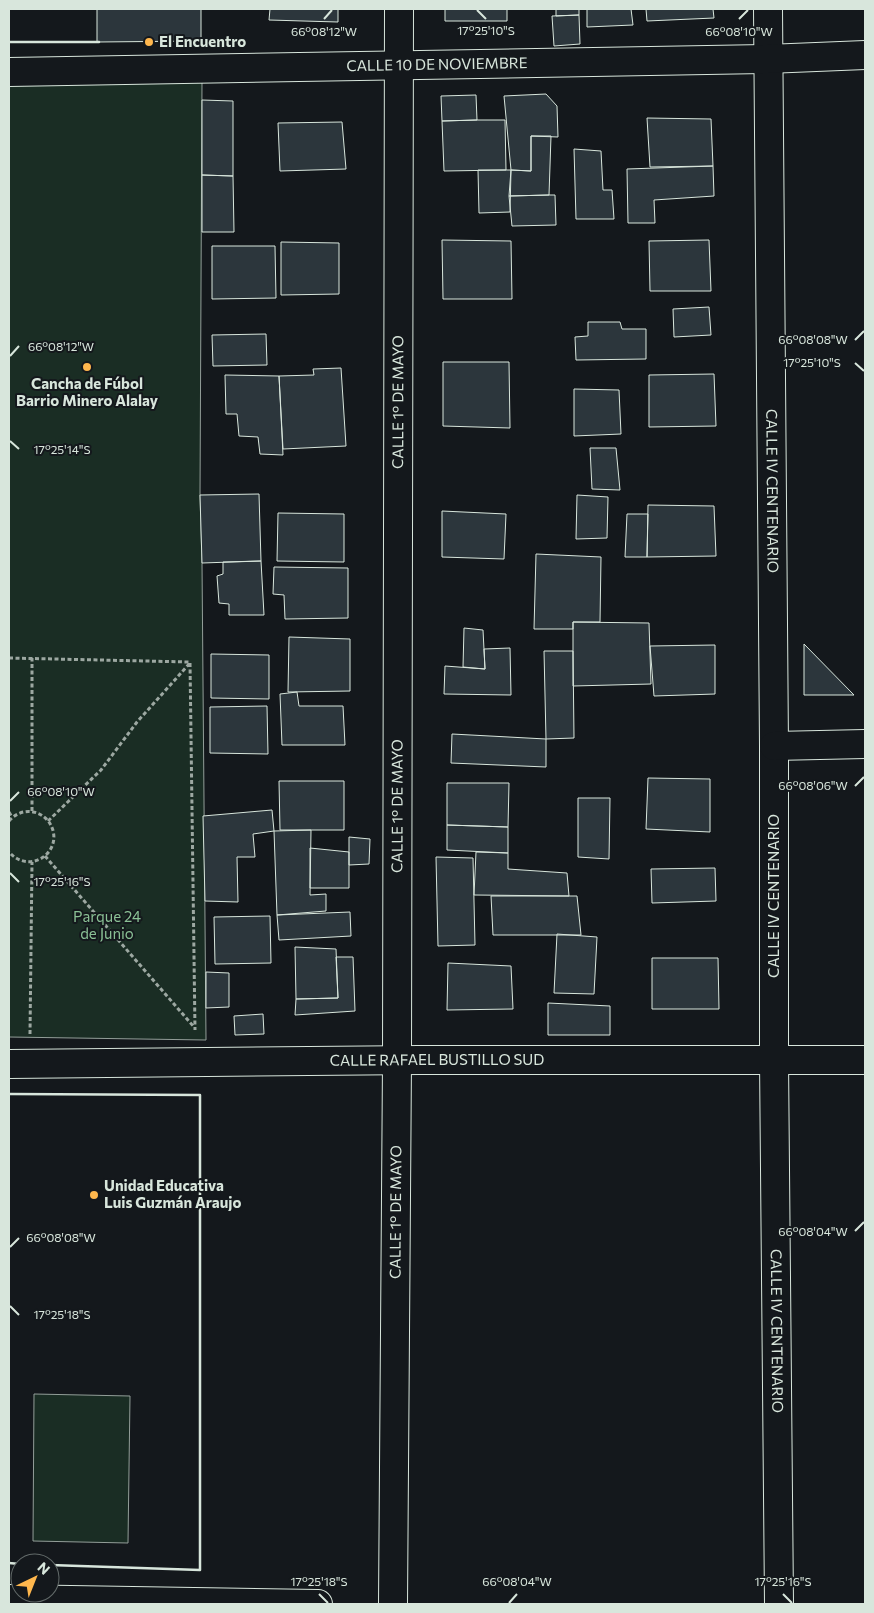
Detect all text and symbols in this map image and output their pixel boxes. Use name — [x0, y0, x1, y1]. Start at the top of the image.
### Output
text: 17°25'10"S — [457, 23, 515, 37]
text: 66°08'12"W — [291, 24, 357, 38]
text: 66°08'10"W — [705, 24, 773, 38]
place label: El Encuentro — [159, 32, 246, 50]
marker: El Encuentro — [143, 36, 155, 48]
street label: CALLE 10 DE NOVIEMBRE — [346, 53, 528, 74]
text: 66°08'08"W — [778, 332, 848, 346]
street label: CALLE 1° DE MAYO — [388, 335, 406, 469]
text: 66°08'12"W — [28, 339, 94, 353]
text: 17°25'10"S — [783, 355, 841, 369]
marker: Cancha de Fúbol Barrio Minero Alalay — [81, 361, 93, 373]
place label: Cancha de Fúbol Barrio Minero Alalay — [16, 374, 159, 409]
street label: CALLE IV CENTENARIO — [763, 409, 783, 573]
text: 17°25'14"S — [33, 442, 91, 456]
street label: CALLE 1° DE MAYO — [387, 739, 406, 873]
text: 66°08'06"W — [778, 778, 848, 792]
text: 66°08'10"W — [27, 784, 95, 798]
street label: CALLE IV CENTENARIO — [764, 814, 782, 978]
text: 17°25'16"S — [33, 874, 91, 888]
park label: Parque 24 de Junio — [73, 907, 141, 942]
street label: CALLE RAFAEL BUSTILLO SUD — [330, 1050, 544, 1069]
street label: CALLE 1° DE MAYO — [385, 1145, 404, 1279]
place label: Unidad Educativa Luis Guzmán Araujo — [104, 1176, 241, 1211]
marker: Unidad Educativa Luis Guzmán Araujo — [88, 1189, 100, 1201]
text: 66°08'04"W — [778, 1224, 848, 1238]
text: 66°08'08"W — [26, 1230, 96, 1244]
street label: CALLE IV CENTENARIO — [768, 1249, 787, 1413]
text: 17°25'18"S — [33, 1307, 91, 1321]
north arrow — [10, 1553, 60, 1603]
text: N — [35, 1558, 54, 1578]
text: 17°25'18"S — [290, 1574, 348, 1588]
text: 66°08'04"W — [482, 1574, 552, 1588]
text: 17°25'16"S — [754, 1574, 812, 1588]

